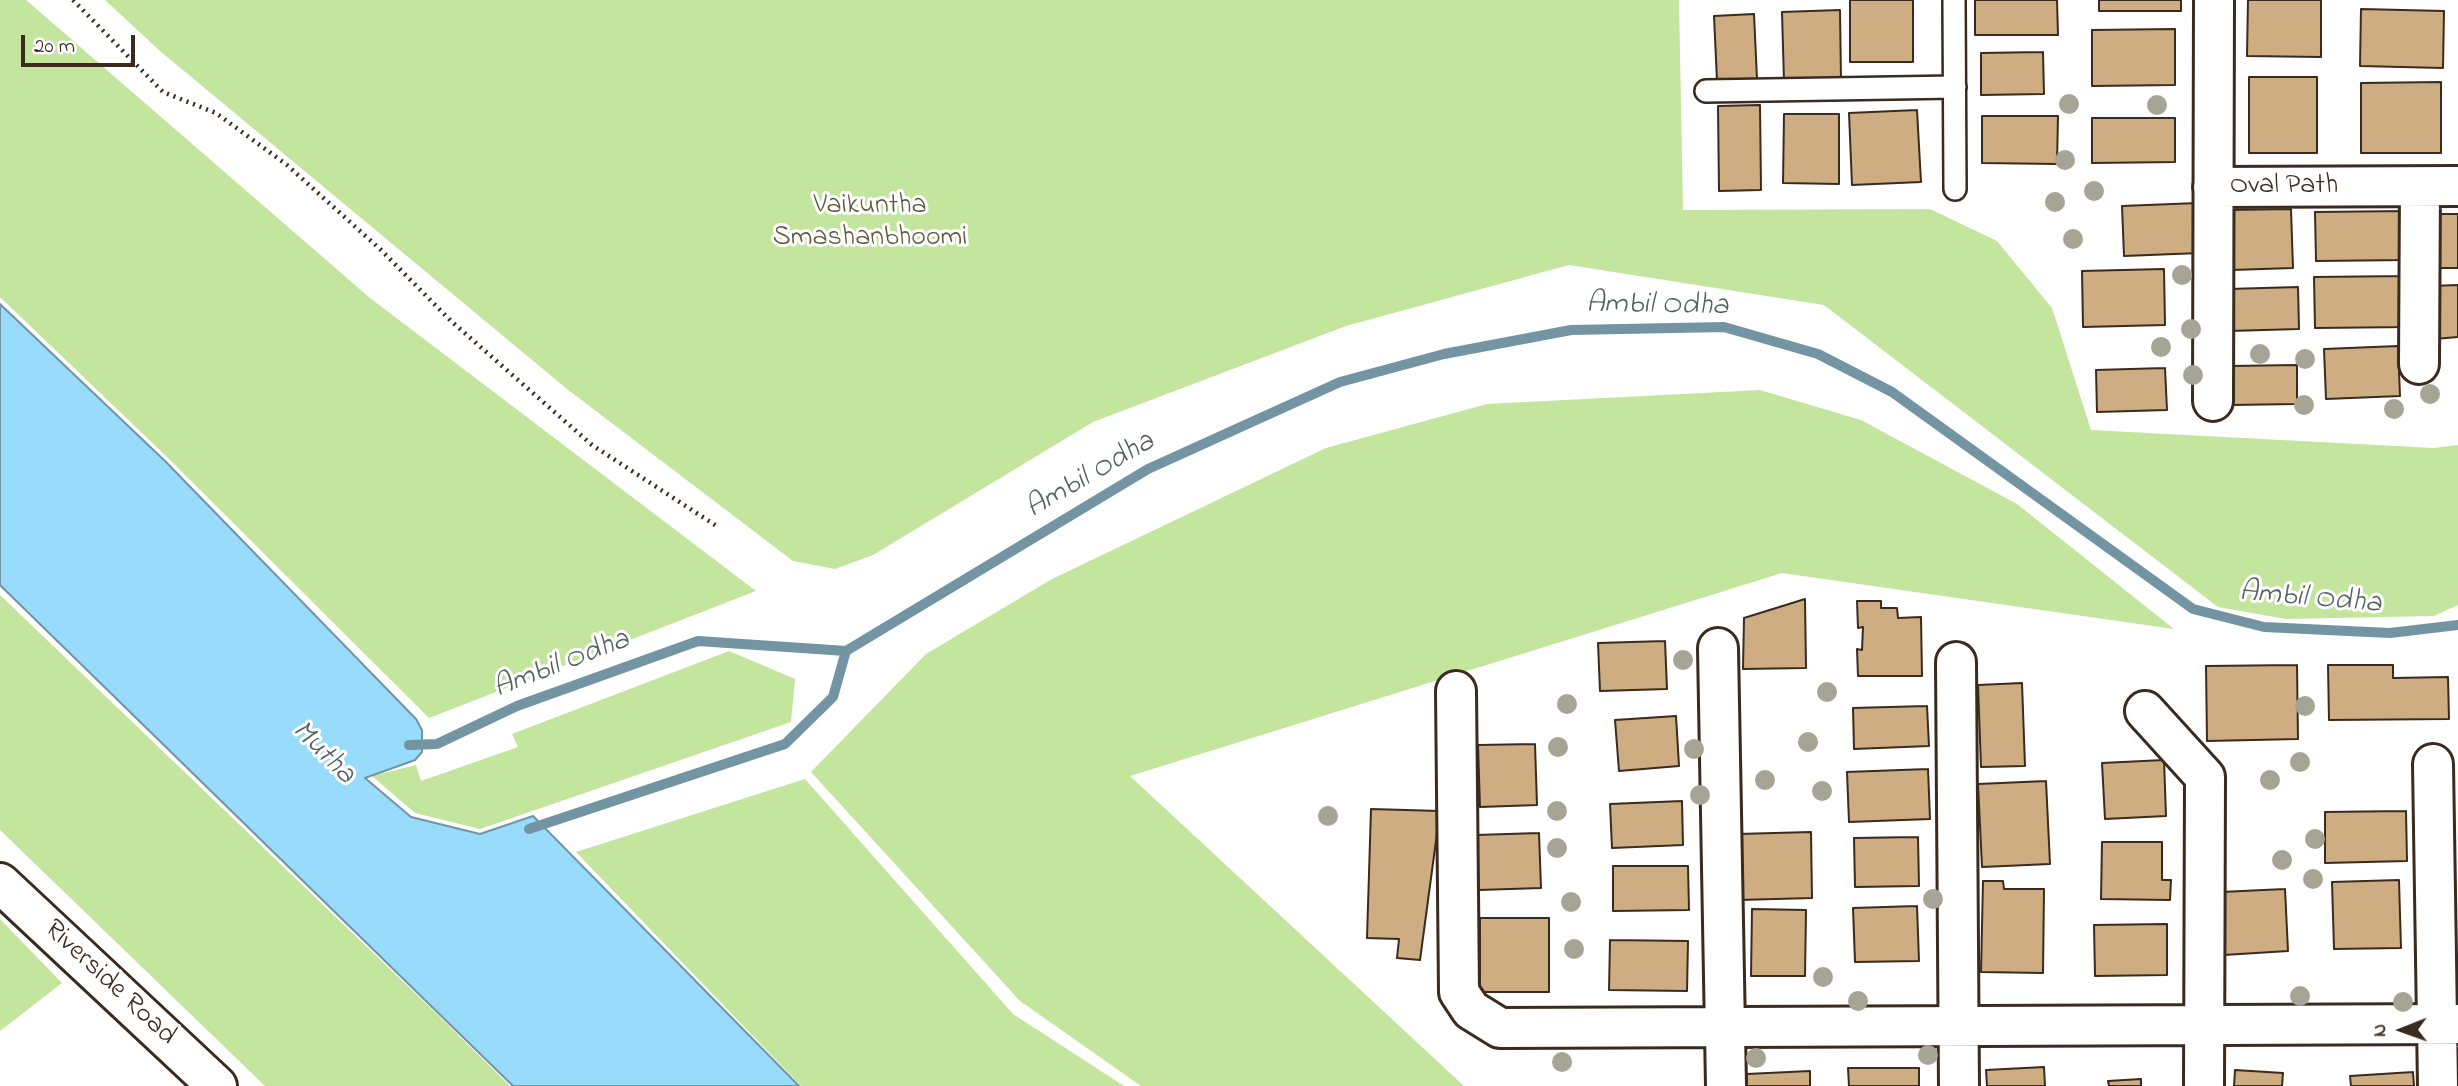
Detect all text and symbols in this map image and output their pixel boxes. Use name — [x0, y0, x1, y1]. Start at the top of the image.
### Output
scale bar — [24, 21, 138, 65]
text: 20 m — [34, 32, 75, 62]
street label: Oval Path — [2230, 170, 2338, 204]
park label: Vaikuntha Smashanbhoomi — [773, 190, 967, 256]
water label: Ambil Odha — [1585, 288, 1729, 326]
water label: Ambil Odha — [1020, 426, 1162, 528]
water label: Ambil Odha — [2237, 576, 2383, 624]
water label: Ambil Odha — [489, 624, 635, 708]
water label: Mutha — [282, 714, 362, 794]
street label: Riverside Road — [36, 914, 182, 1054]
north arrow — [2367, 995, 2437, 1065]
text: N — [2367, 1024, 2394, 1037]

